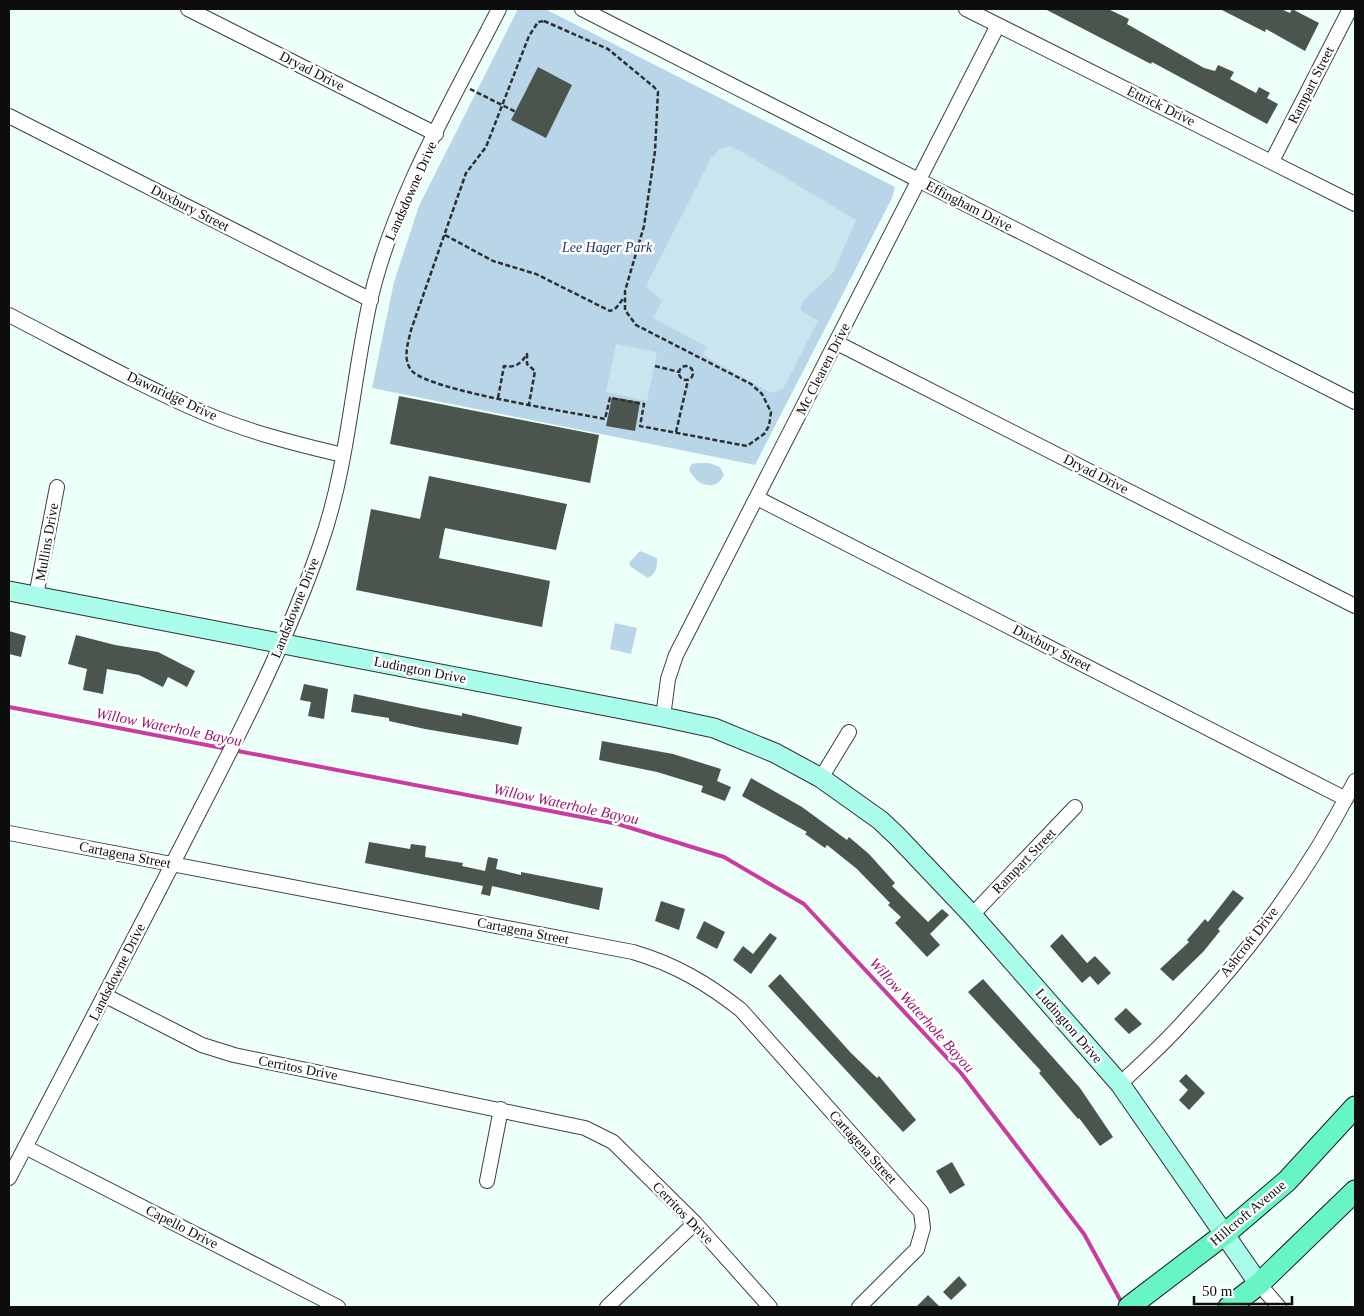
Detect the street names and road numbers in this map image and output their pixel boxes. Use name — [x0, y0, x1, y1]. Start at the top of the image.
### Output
street label: Rampart Street — [1285, 44, 1337, 126]
street label: Dryad Drive — [277, 48, 347, 94]
street label: Ettrick Drive — [1125, 83, 1197, 129]
street label: Landsdowne Drive — [382, 139, 440, 243]
street label: Effingham Drive — [923, 178, 1015, 234]
street label: Duxbury Street — [148, 182, 232, 234]
street label: Mc Clearen Drive — [793, 321, 853, 417]
street label: Dawnridge Drive — [125, 369, 219, 423]
street label: Dryad Drive — [1061, 451, 1131, 497]
street label: Mullins Drive — [33, 502, 61, 582]
street label: Landsdowne Drive — [268, 556, 322, 660]
street label: Duxbury Street — [1010, 622, 1094, 674]
street label: Ludington Drive — [373, 654, 467, 686]
street label: Rampart Street — [989, 825, 1059, 897]
street label: Cartagena Street — [78, 839, 172, 871]
street label: Ashcroft Drive — [1217, 904, 1281, 980]
street label: Cartagena Street — [476, 915, 570, 947]
street label: Landsdowne Drive — [86, 921, 148, 1023]
street label: Ludington Drive — [1033, 986, 1105, 1066]
street label: Cerritos Drive — [257, 1053, 339, 1083]
street label: Cartagena Street — [826, 1107, 900, 1187]
street label: Hillcroft Avenue — [1207, 1177, 1289, 1249]
street label: Cerritos Drive — [650, 1179, 716, 1247]
street label: Capello Drive — [143, 1202, 221, 1252]

